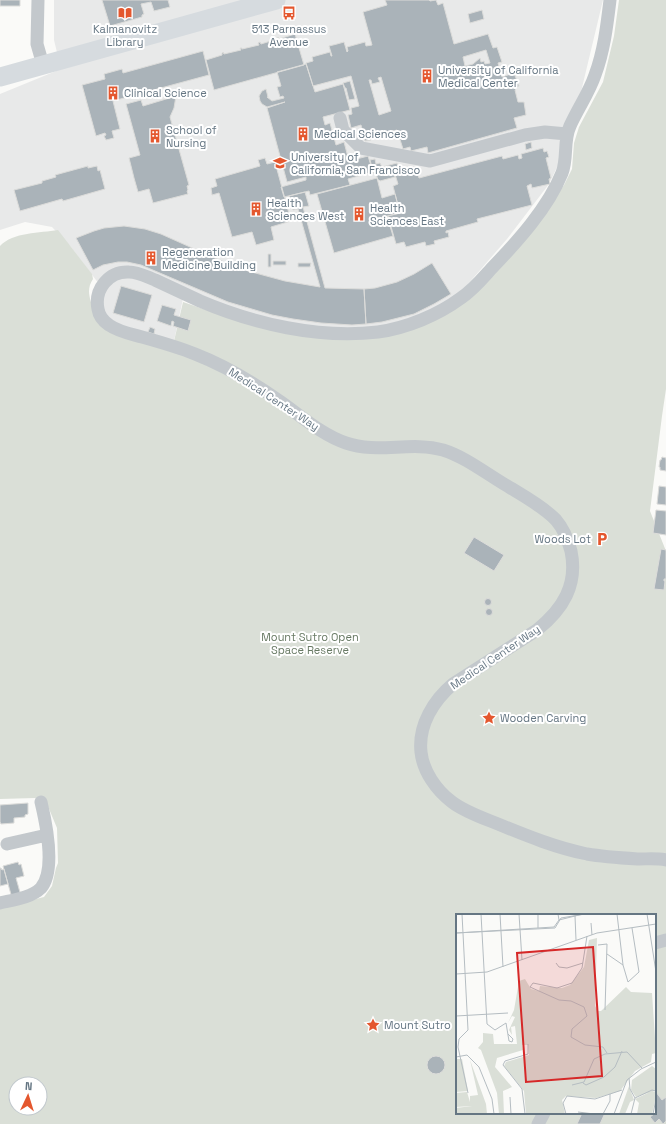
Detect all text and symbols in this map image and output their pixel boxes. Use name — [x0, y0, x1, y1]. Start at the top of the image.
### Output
library icon: Kalmanovitz Library — [117, 5, 133, 21]
bus stop icon: 513 Parnassus Avenue — [281, 5, 297, 21]
place label: Kalmanovitz Library — [93, 22, 157, 49]
place label: 513 Parnassus Avenue — [252, 22, 327, 49]
place label: University of California Medical Center — [438, 63, 559, 90]
building icon: University of California Medical Center — [419, 68, 435, 84]
building icon: Clinical Science — [105, 85, 121, 101]
place label: Clinical Science — [124, 86, 207, 100]
place label: School of Nursing — [166, 123, 217, 150]
building icon: Medical Sciences — [295, 126, 311, 142]
place label: Medical Sciences — [314, 127, 407, 141]
building icon: School of Nursing — [147, 128, 163, 144]
place label: University of California, San Francisco — [291, 150, 421, 177]
school or university icon: University of California, San Francisco — [272, 155, 288, 171]
place label: Health Sciences West — [267, 196, 345, 223]
building icon: Health Sciences West — [248, 201, 264, 217]
place label: Health Sciences East — [370, 201, 444, 228]
building icon: Health Sciences East — [351, 206, 367, 222]
place label: Regeneration Medicine Building — [162, 245, 256, 272]
building icon: Regeneration Medicine Building — [143, 250, 159, 266]
street label: Medical Center Way — [226, 365, 322, 433]
parking icon: Woods Lot — [594, 531, 610, 547]
place label: Woods Lot — [535, 532, 591, 546]
street label: Medical Center Way — [448, 622, 542, 692]
park label: Mount Sutro Open Space Reserve — [261, 630, 359, 657]
place icon: Wooden Carving — [481, 710, 497, 726]
place label: Wooden Carving — [500, 711, 586, 725]
inset map — [456, 914, 656, 1114]
place icon: Mount Sutro — [365, 1017, 381, 1033]
place label: Mount Sutro — [384, 1018, 451, 1032]
north arrow — [8, 1076, 48, 1116]
text: N — [25, 1079, 33, 1093]

